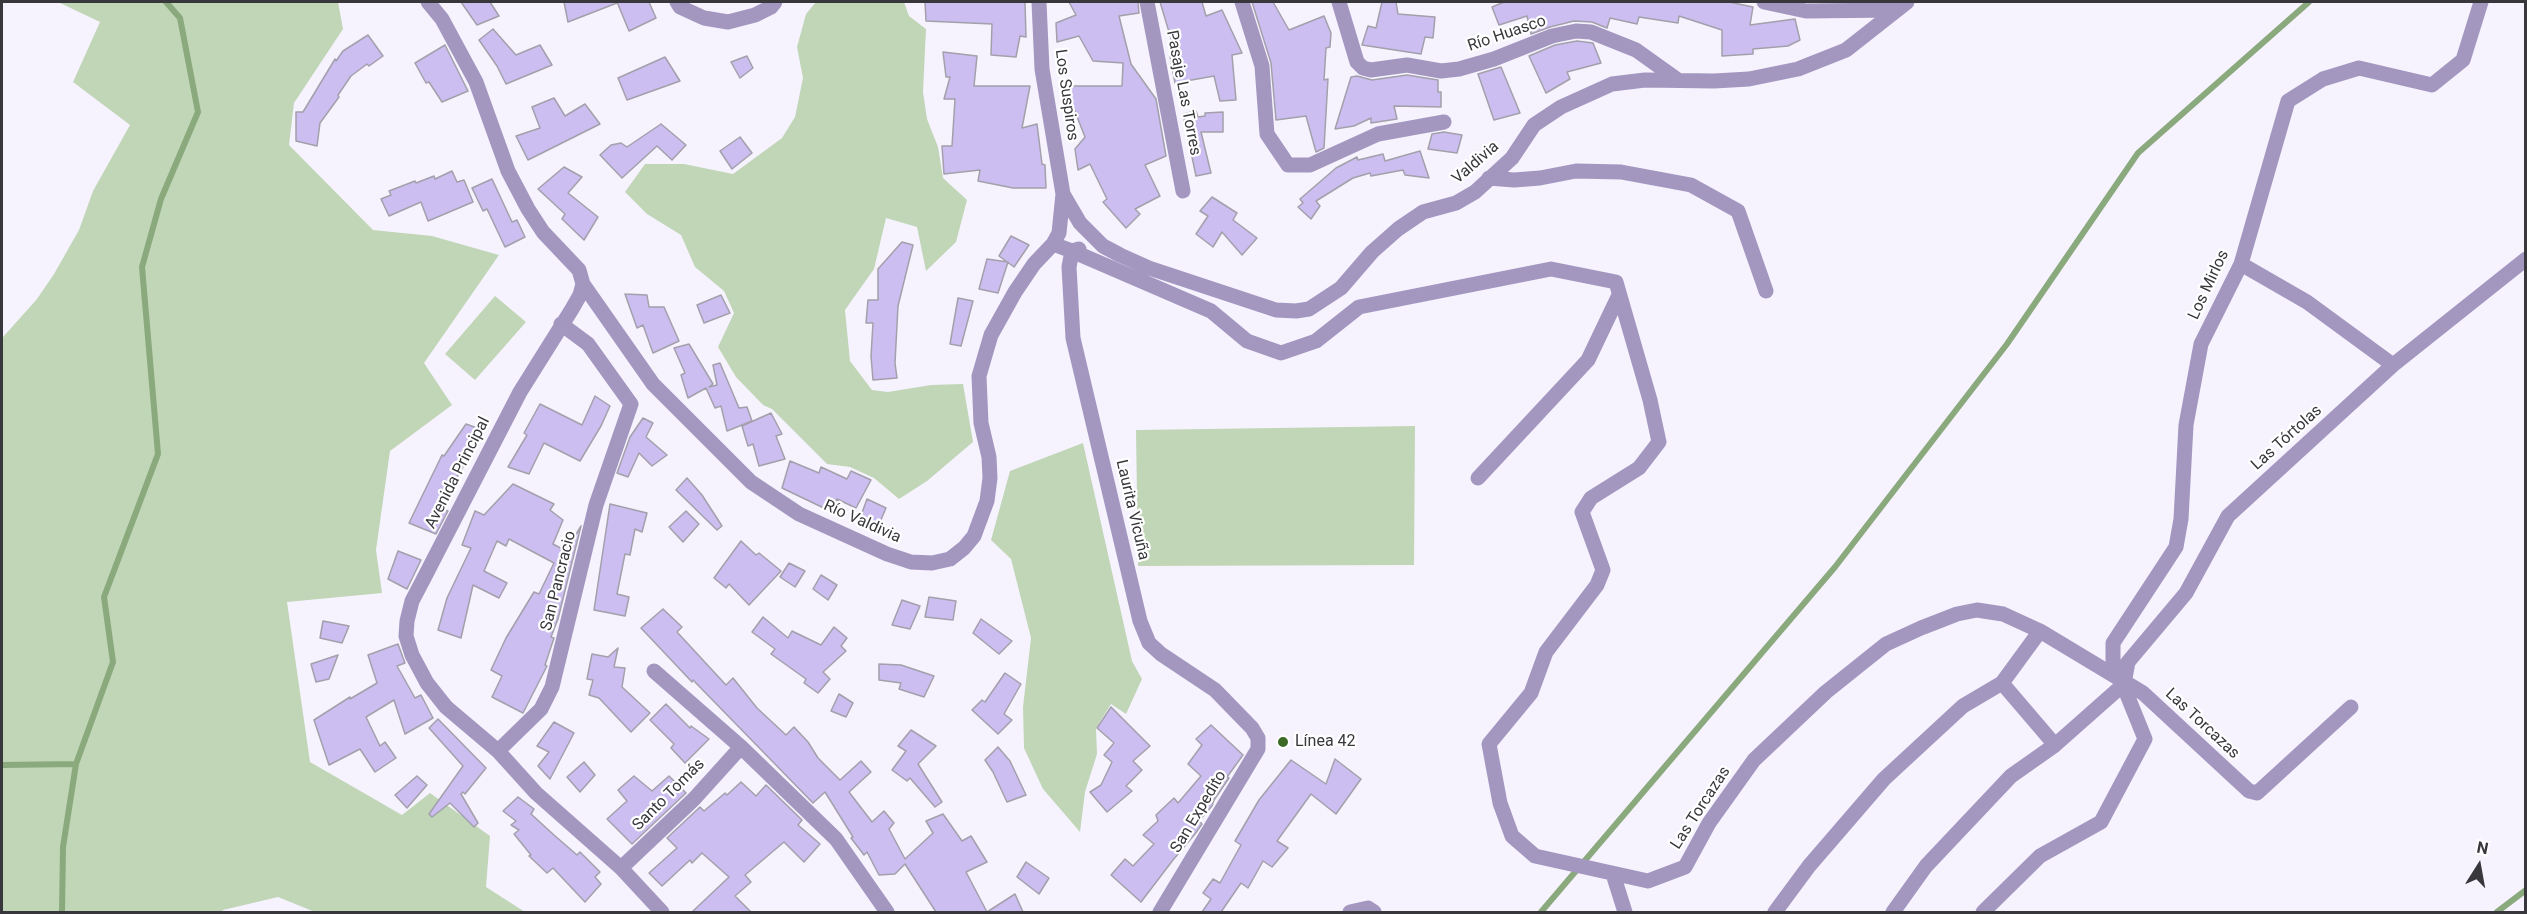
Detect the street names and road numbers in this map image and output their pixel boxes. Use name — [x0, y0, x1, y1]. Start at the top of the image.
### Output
street label: Río Huasco — [1465, 12, 1549, 56]
street label: Pasaje Las Torres — [1161, 29, 1205, 157]
street label: Los Suspiros — [1050, 48, 1082, 142]
street label: Valdivia — [1449, 137, 1503, 189]
street label: Los Mirlos — [2185, 247, 2233, 323]
street label: Las Tórtolas — [2248, 401, 2326, 475]
street label: Avenida Principal — [422, 414, 494, 532]
street label: Laurita Vicuña — [1111, 458, 1153, 562]
street label: Río Valdivia — [820, 496, 904, 548]
street label: San Pancracio — [537, 529, 581, 633]
street label: Las Torcazas — [2161, 685, 2243, 763]
street label: Santo Tomás — [629, 755, 709, 835]
street label: Las Torcazas — [1667, 763, 1735, 853]
street label: San Expedito — [1167, 767, 1231, 857]

